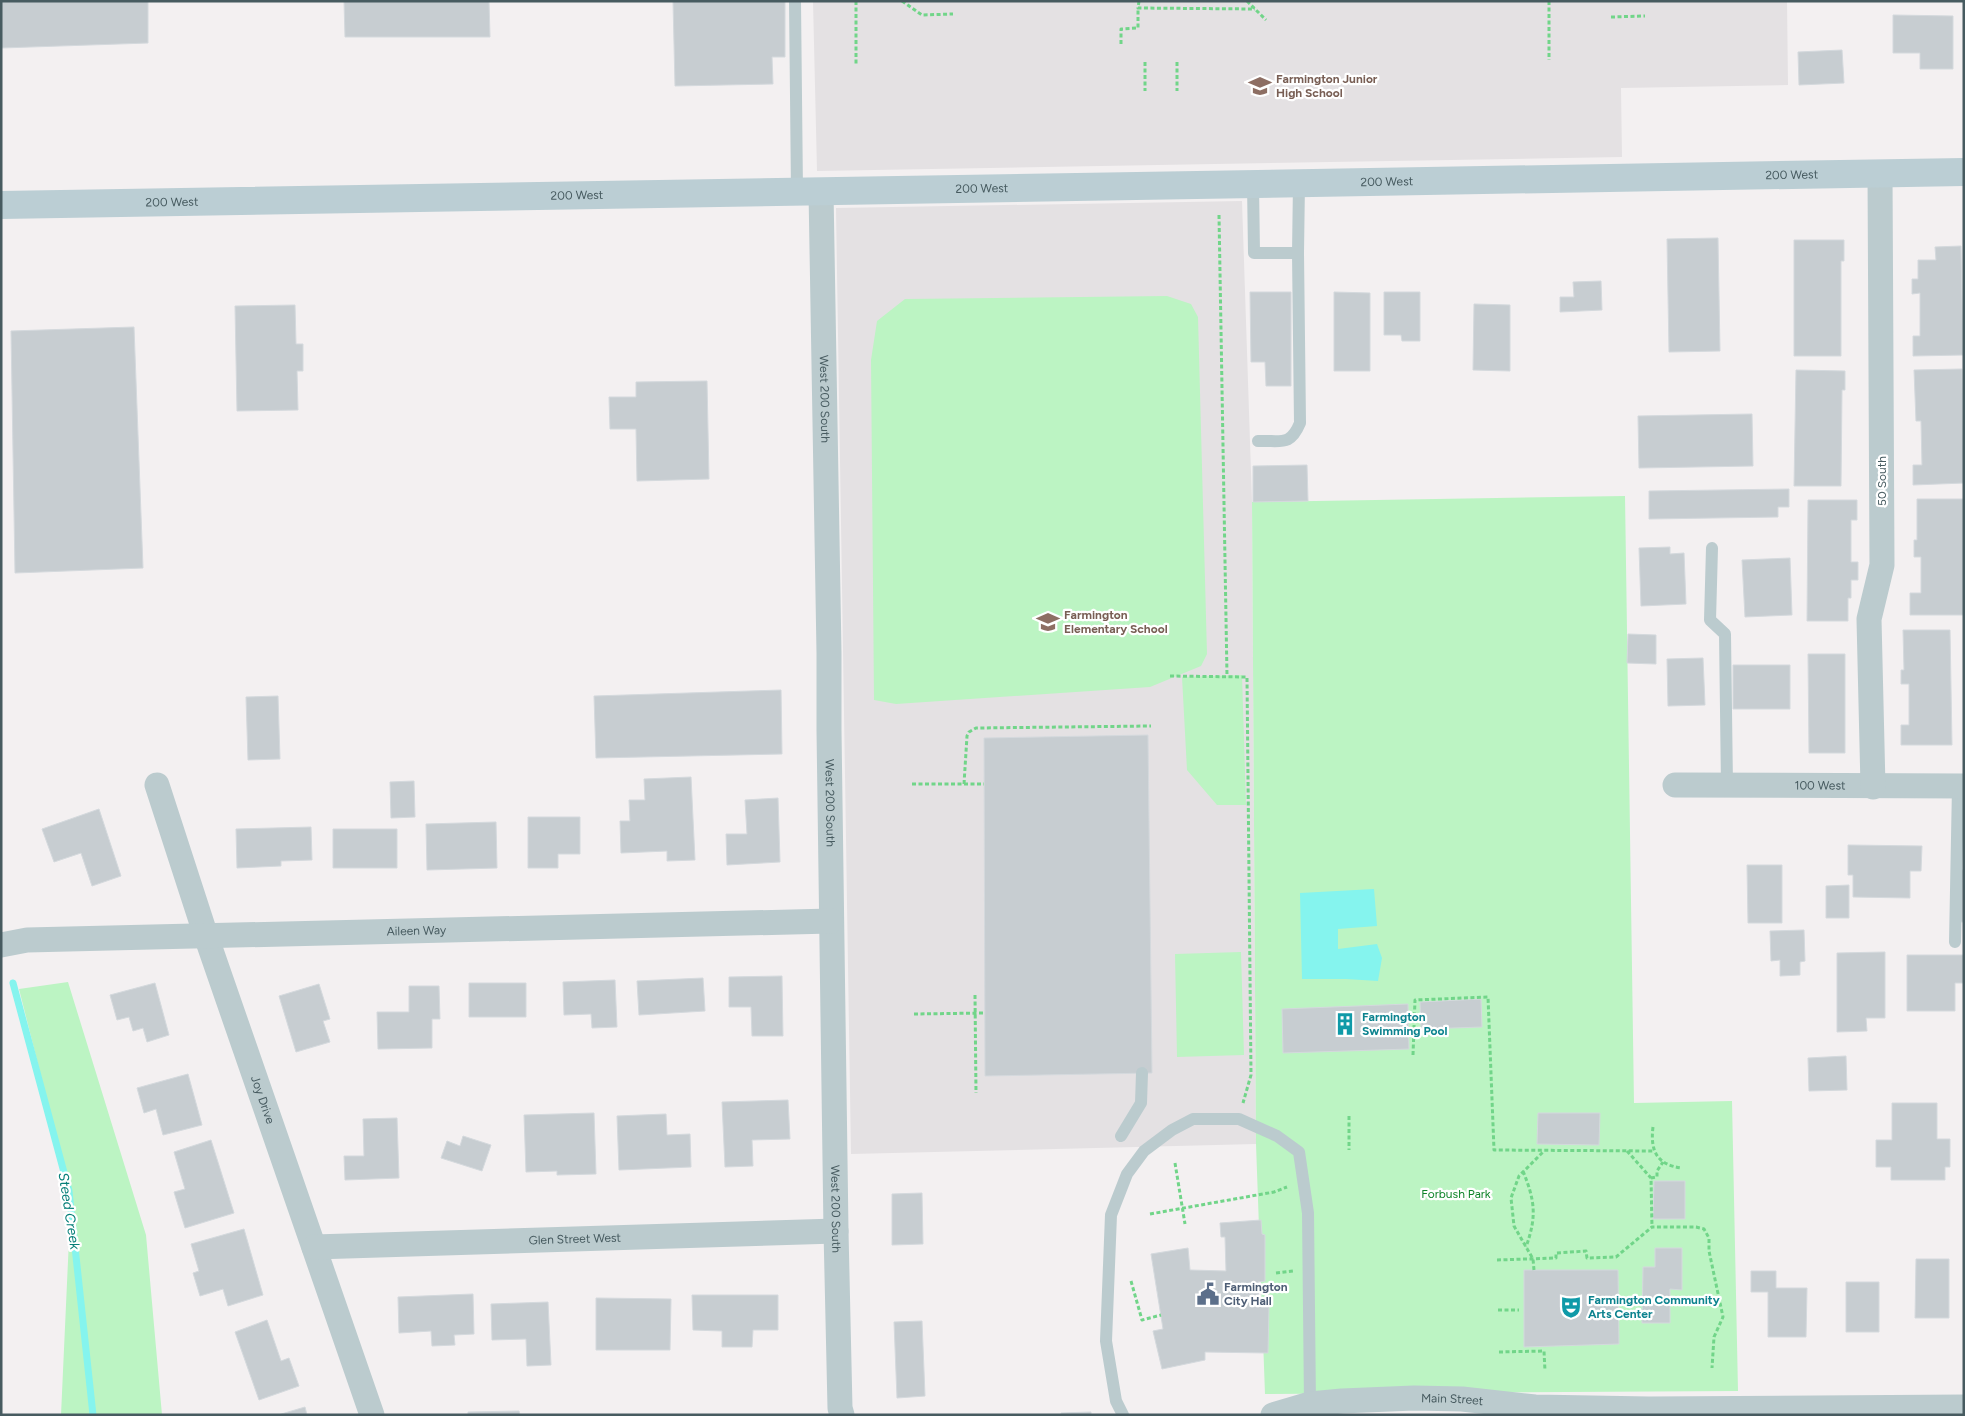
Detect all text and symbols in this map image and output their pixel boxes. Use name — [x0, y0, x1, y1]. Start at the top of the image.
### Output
place label: Farmington Junior High School — [1276, 72, 1378, 100]
school or university icon: Farmington Junior High School — [1247, 73, 1273, 99]
street label: 200 West — [1765, 167, 1819, 182]
street label: 200 West — [1360, 174, 1414, 189]
street label: 200 West — [955, 181, 1009, 196]
street label: 200 West — [550, 188, 604, 203]
street label: 200 West — [145, 195, 199, 210]
street label: West 200 South — [817, 355, 832, 443]
street label: 50 South — [1875, 456, 1889, 506]
place label: Farmington Elementary School — [1064, 608, 1168, 636]
school or university icon: Farmington Elementary School — [1035, 609, 1061, 635]
street label: West 200 South — [822, 759, 838, 847]
street label: 100 West — [1794, 778, 1846, 793]
street label: Aileen Way — [386, 923, 447, 939]
place label: Farmington Swimming Pool — [1362, 1010, 1447, 1038]
building icon: Farmington Swimming Pool — [1332, 1011, 1358, 1037]
street label: Joy Drive — [248, 1074, 278, 1126]
street label: West 200 South — [828, 1165, 844, 1253]
water label: Steed Creek — [55, 1171, 84, 1252]
park label: Forbush Park — [1421, 1187, 1491, 1201]
street label: Glen Street West — [528, 1231, 622, 1247]
place label: Farmington City Hall — [1224, 1280, 1288, 1308]
public building icon: Farmington City Hall — [1195, 1281, 1221, 1307]
place label: Farmington Community Arts Center — [1588, 1293, 1720, 1321]
theatre icon: Farmington Community Arts Center — [1558, 1294, 1584, 1320]
street label: Main Street — [1421, 1391, 1484, 1408]

